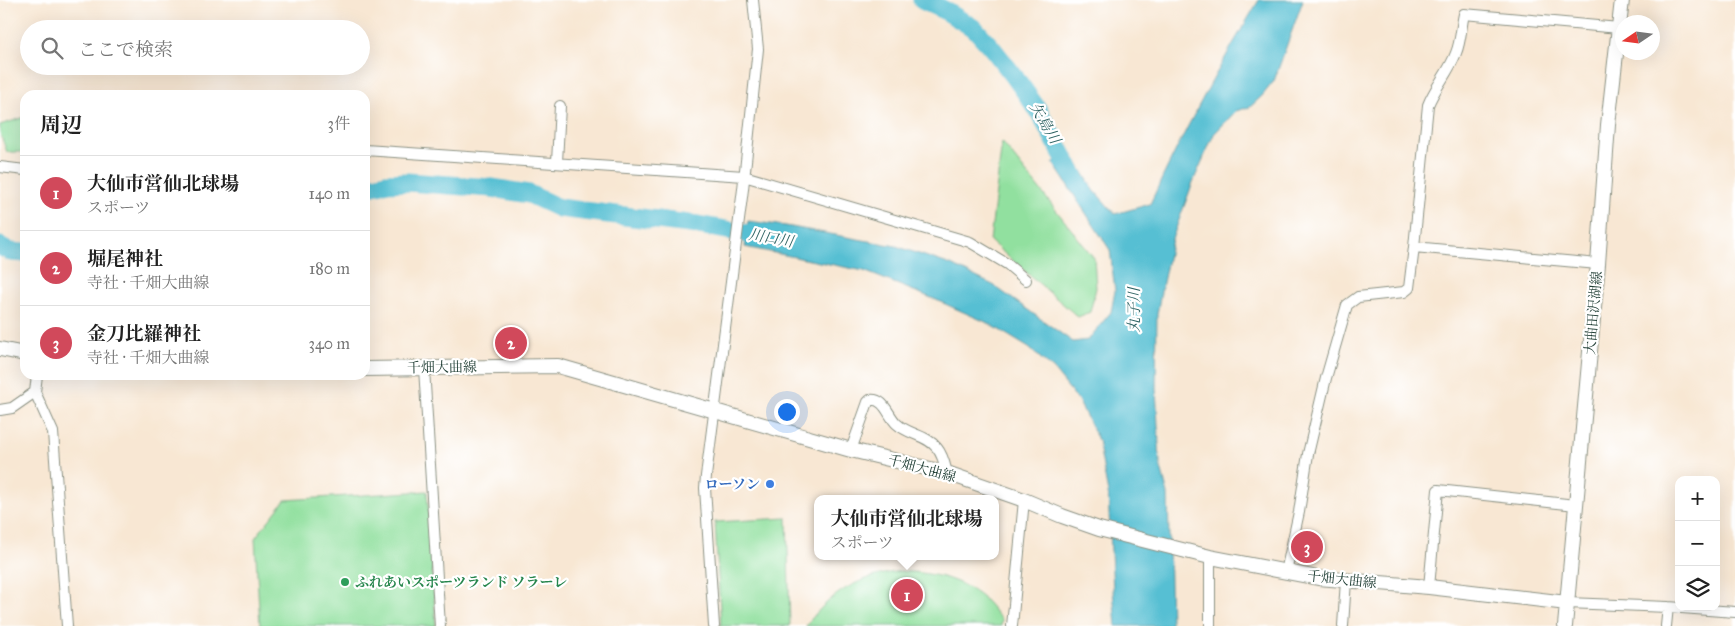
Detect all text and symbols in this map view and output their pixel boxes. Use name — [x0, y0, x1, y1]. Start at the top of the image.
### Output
north arrow — [1615, 15, 1660, 60]
search box — [20, 20, 370, 75]
icon: search — [38, 34, 66, 62]
text: ここで検索 — [78, 38, 173, 61]
water label: 矢島川 — [1026, 99, 1065, 149]
text: 周辺 — [40, 112, 82, 138]
text: 3件 — [328, 114, 350, 133]
text: 大仙市営仙北球場 — [87, 172, 239, 195]
text: 1 — [53, 184, 59, 203]
text: 140 m — [309, 184, 350, 203]
text: スポーツ — [87, 198, 150, 217]
water label: 川口川 — [747, 225, 797, 251]
text: 堀尾神社 — [87, 247, 163, 270]
text: 2 — [52, 259, 60, 278]
text: 180 m — [309, 259, 350, 278]
street label: 大曲田沢湖線 — [1581, 270, 1606, 356]
text: 寺社 · 千畑大曲線 — [87, 273, 209, 292]
water label: 丸子川 — [1125, 286, 1143, 333]
text: 金刀比羅神社 — [87, 322, 201, 345]
pin: 2 — [495, 324, 527, 362]
text: 3 — [53, 334, 59, 353]
text: 340 m — [308, 334, 350, 353]
text: 寺社 · 千畑大曲線 — [87, 348, 209, 367]
street label: 千畑大曲線 — [407, 358, 477, 377]
your location — [774, 399, 800, 425]
street label: 千畑大曲線 — [886, 451, 958, 486]
place label: ローソン — [705, 476, 760, 493]
map controls — [1675, 476, 1720, 611]
button: + — [1675, 476, 1720, 521]
marker: ローソン — [764, 478, 776, 490]
popup — [814, 495, 999, 560]
text: 大仙市営仙北球場 — [830, 507, 983, 530]
button: − — [1675, 521, 1720, 566]
pin: 3 — [1291, 528, 1323, 566]
text: スポーツ — [830, 533, 894, 552]
button: layers — [1675, 566, 1720, 611]
street label: 千畑大曲線 — [1306, 567, 1378, 592]
place label: ふれあいスポーツランド ソラーレ — [355, 574, 567, 591]
marker: ふれあいスポーツランド ソラーレ — [339, 576, 351, 588]
pin: 1 — [891, 576, 923, 614]

